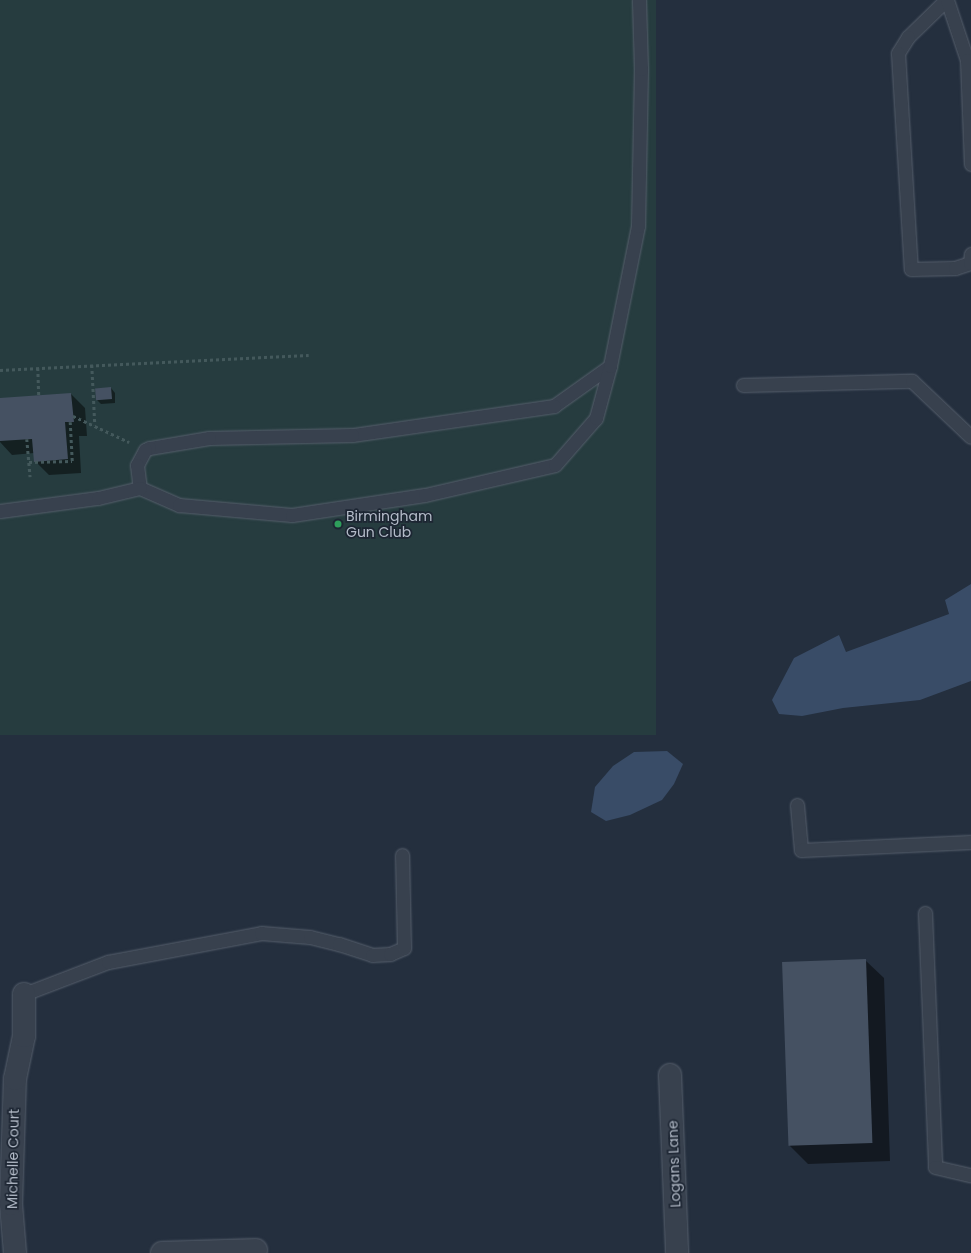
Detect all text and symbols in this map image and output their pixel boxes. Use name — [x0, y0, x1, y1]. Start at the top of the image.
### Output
place label: Birmingham Gun Club — [346, 508, 432, 540]
marker: Birmingham Gun Club — [333, 519, 343, 529]
street label: Michelle Court — [4, 1109, 22, 1209]
street label: Logans Lane — [664, 1120, 684, 1208]

